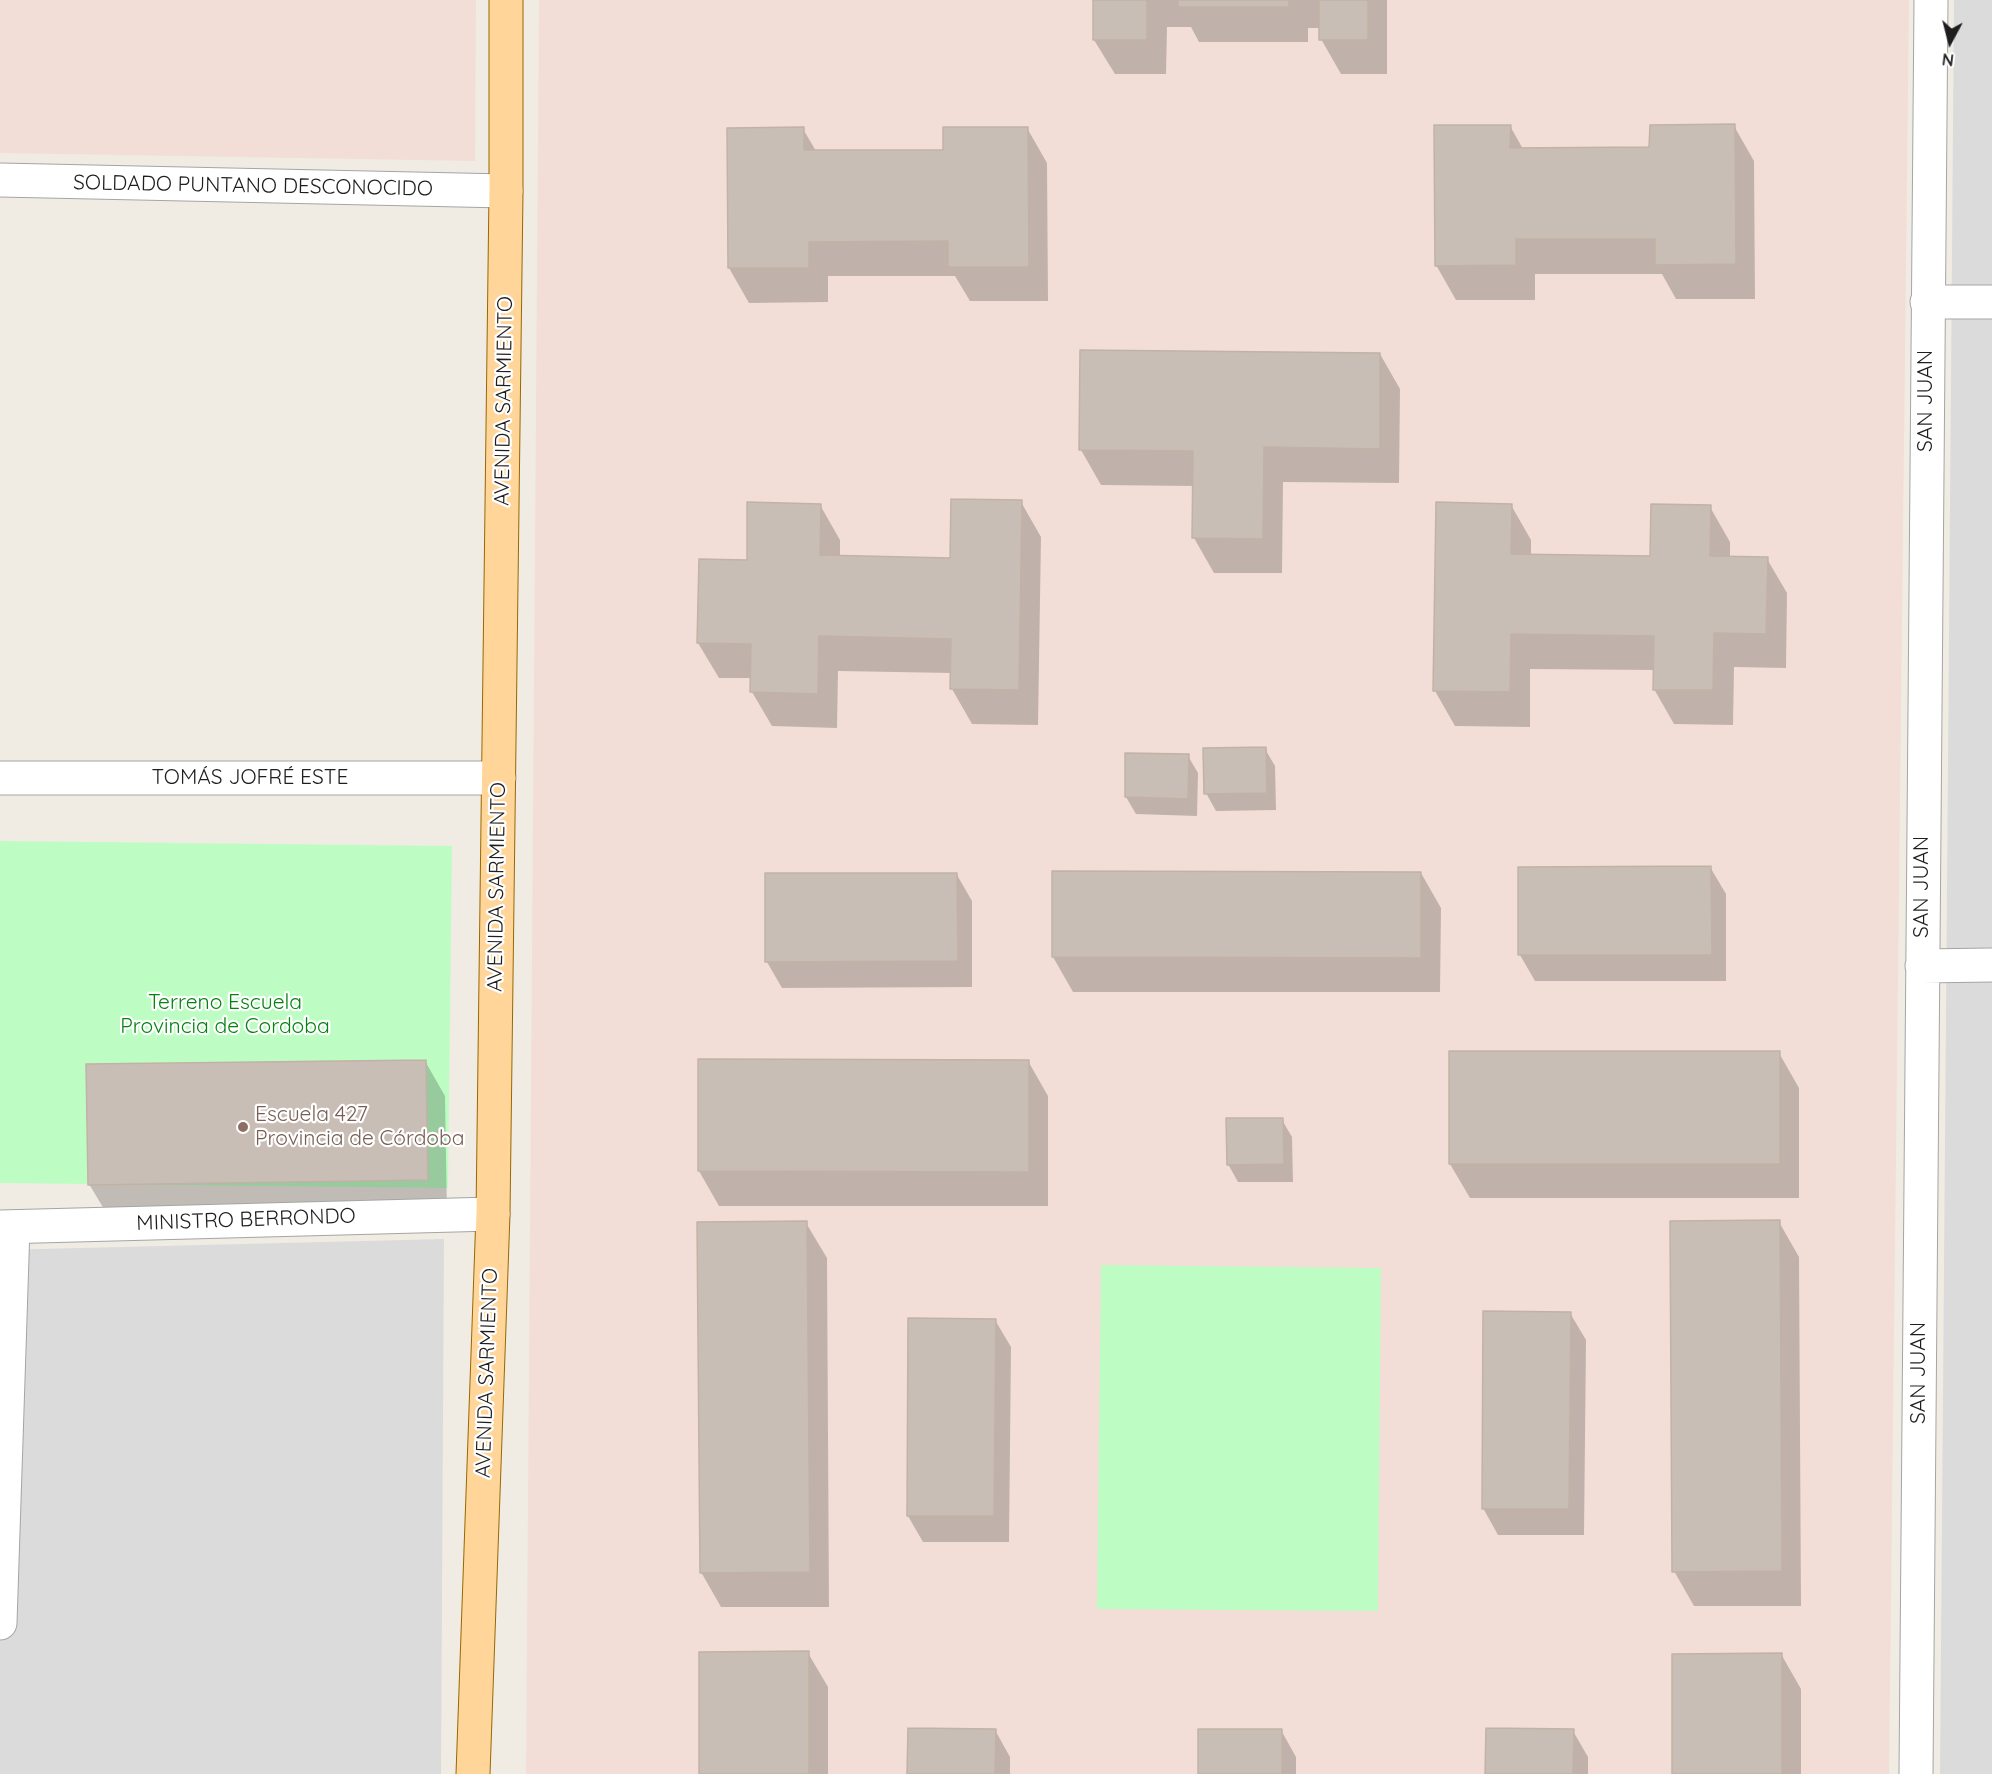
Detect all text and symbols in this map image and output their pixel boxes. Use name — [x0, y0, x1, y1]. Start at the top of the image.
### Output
north arrow — [1920, 12, 1980, 72]
text: N — [1941, 49, 1955, 71]
street label: SOLDADO PUNTANO DESCONOCIDO — [73, 170, 433, 202]
street label: AVENIDA SARMIENTO — [490, 296, 518, 506]
street label: SAN JUAN — [1913, 350, 1939, 452]
street label: TOMÁS JOFRÉ ESTE — [152, 765, 348, 791]
street label: AVENIDA SARMIENTO — [483, 782, 511, 992]
street label: SAN JUAN — [1909, 836, 1935, 938]
park label: Terreno Escuela Provincia de Cordoba — [120, 990, 330, 1040]
place label: Escuela 427 Provincia de Córdoba — [255, 1102, 464, 1152]
marker: Escuela 427 Provincia de Córdoba — [236, 1120, 250, 1134]
street label: MINISTRO BERRONDO — [136, 1204, 356, 1236]
street label: AVENIDA SARMIENTO — [471, 1268, 503, 1478]
street label: SAN JUAN — [1906, 1322, 1932, 1424]

